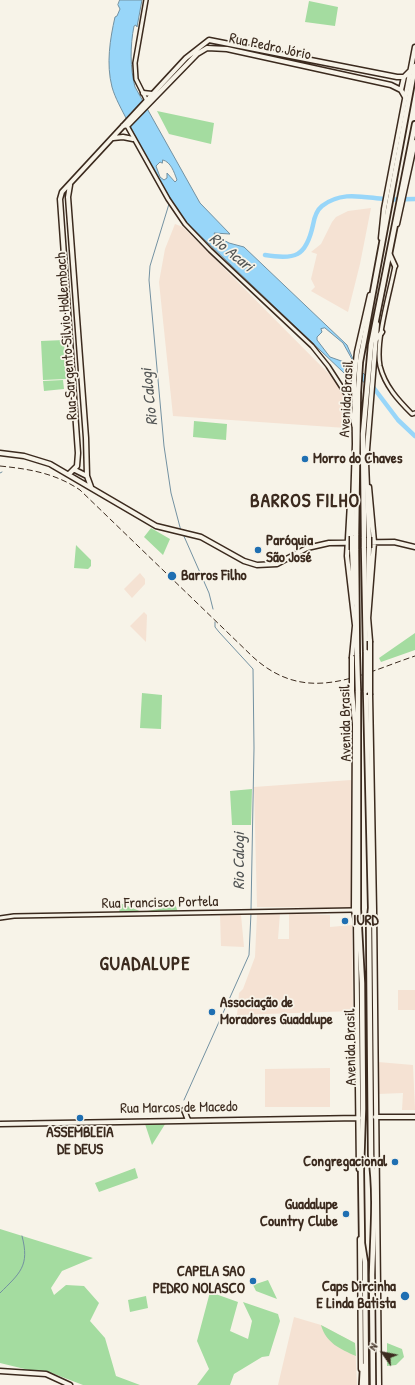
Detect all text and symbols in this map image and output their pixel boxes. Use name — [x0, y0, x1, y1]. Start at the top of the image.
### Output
street label: Rua Pedro Jório — [227, 30, 313, 64]
water label: Rio Acari — [205, 229, 257, 277]
street label: Rua Sargento Silvio Hollembach — [52, 252, 82, 420]
street label: Avenida Brasil — [336, 360, 358, 438]
water label: Rio Calogi — [137, 367, 163, 427]
place label: Morro do Chaves — [313, 450, 403, 468]
marker: Morro do Chaves — [300, 454, 310, 464]
district label: BARROS FILHO — [250, 491, 360, 513]
place label: Paróquia São José — [266, 532, 313, 567]
marker: Paróquia São José — [253, 545, 263, 555]
place label: Barros Filho — [181, 567, 247, 585]
marker: Barros Filho — [166, 570, 178, 582]
street label: Avenida Brasil — [336, 684, 356, 762]
water label: Rio Calogi — [230, 832, 250, 890]
street label: Rua Francisco Portela — [102, 893, 218, 913]
place label: IURD — [353, 912, 379, 930]
marker: IURD — [340, 916, 350, 926]
district label: GUADALUPE — [99, 954, 191, 976]
place label: Associação de Moradores Guadalupe — [220, 994, 333, 1029]
marker: Associação de Moradores Guadalupe — [207, 1007, 217, 1017]
street label: Avenida Brasil — [341, 1008, 361, 1086]
street label: Rua Marcos de Macedo — [120, 1098, 238, 1118]
marker: ASSEMBLEIA DE DEUS — [75, 1113, 85, 1123]
place label: ASSEMBLEIA DE DEUS — [46, 1124, 114, 1159]
place label: Congregacional — [303, 1153, 387, 1171]
marker: Congregacional — [390, 1157, 400, 1167]
place label: Guadalupe Country Clube — [260, 1196, 338, 1231]
marker: Guadalupe Country Clube — [341, 1209, 351, 1219]
place label: CAPELA SAO PEDRO NOLASCO — [153, 1263, 245, 1298]
marker: CAPELA SAO PEDRO NOLASCO — [248, 1276, 258, 1286]
place label: Caps Dircinha E Linda Batista — [316, 1278, 396, 1313]
marker: Caps Dircinha E Linda Batista — [399, 1290, 411, 1302]
north arrow — [363, 1333, 403, 1373]
text: N — [365, 1340, 380, 1353]

